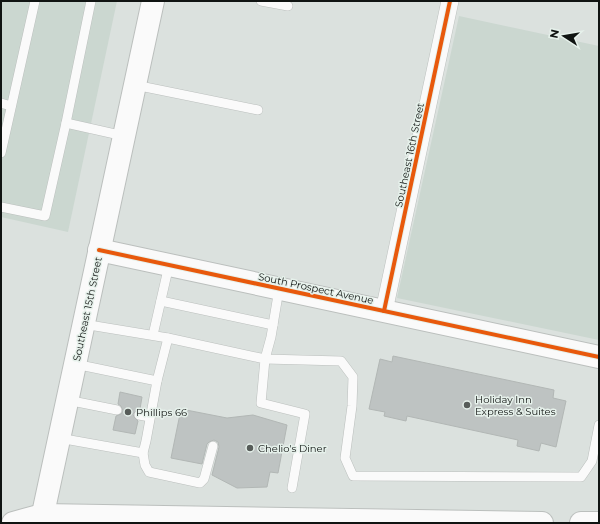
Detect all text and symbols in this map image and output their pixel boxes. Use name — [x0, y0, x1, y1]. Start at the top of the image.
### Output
north arrow — [544, 16, 584, 56]
text: N — [546, 28, 562, 40]
street label: Southeast 16th Street — [392, 102, 427, 209]
street label: Southeast 15th Street — [70, 256, 105, 362]
street label: South Prospect Avenue — [257, 270, 375, 307]
place label: Holiday Inn Express & Suites — [475, 393, 556, 418]
marker: Holiday Inn Express & Suites — [462, 400, 472, 410]
place label: Phillips 66 — [136, 406, 187, 419]
marker: Phillips 66 — [123, 407, 133, 417]
place label: Chelio's Diner — [258, 442, 327, 455]
marker: Chelio's Diner — [245, 443, 255, 453]

